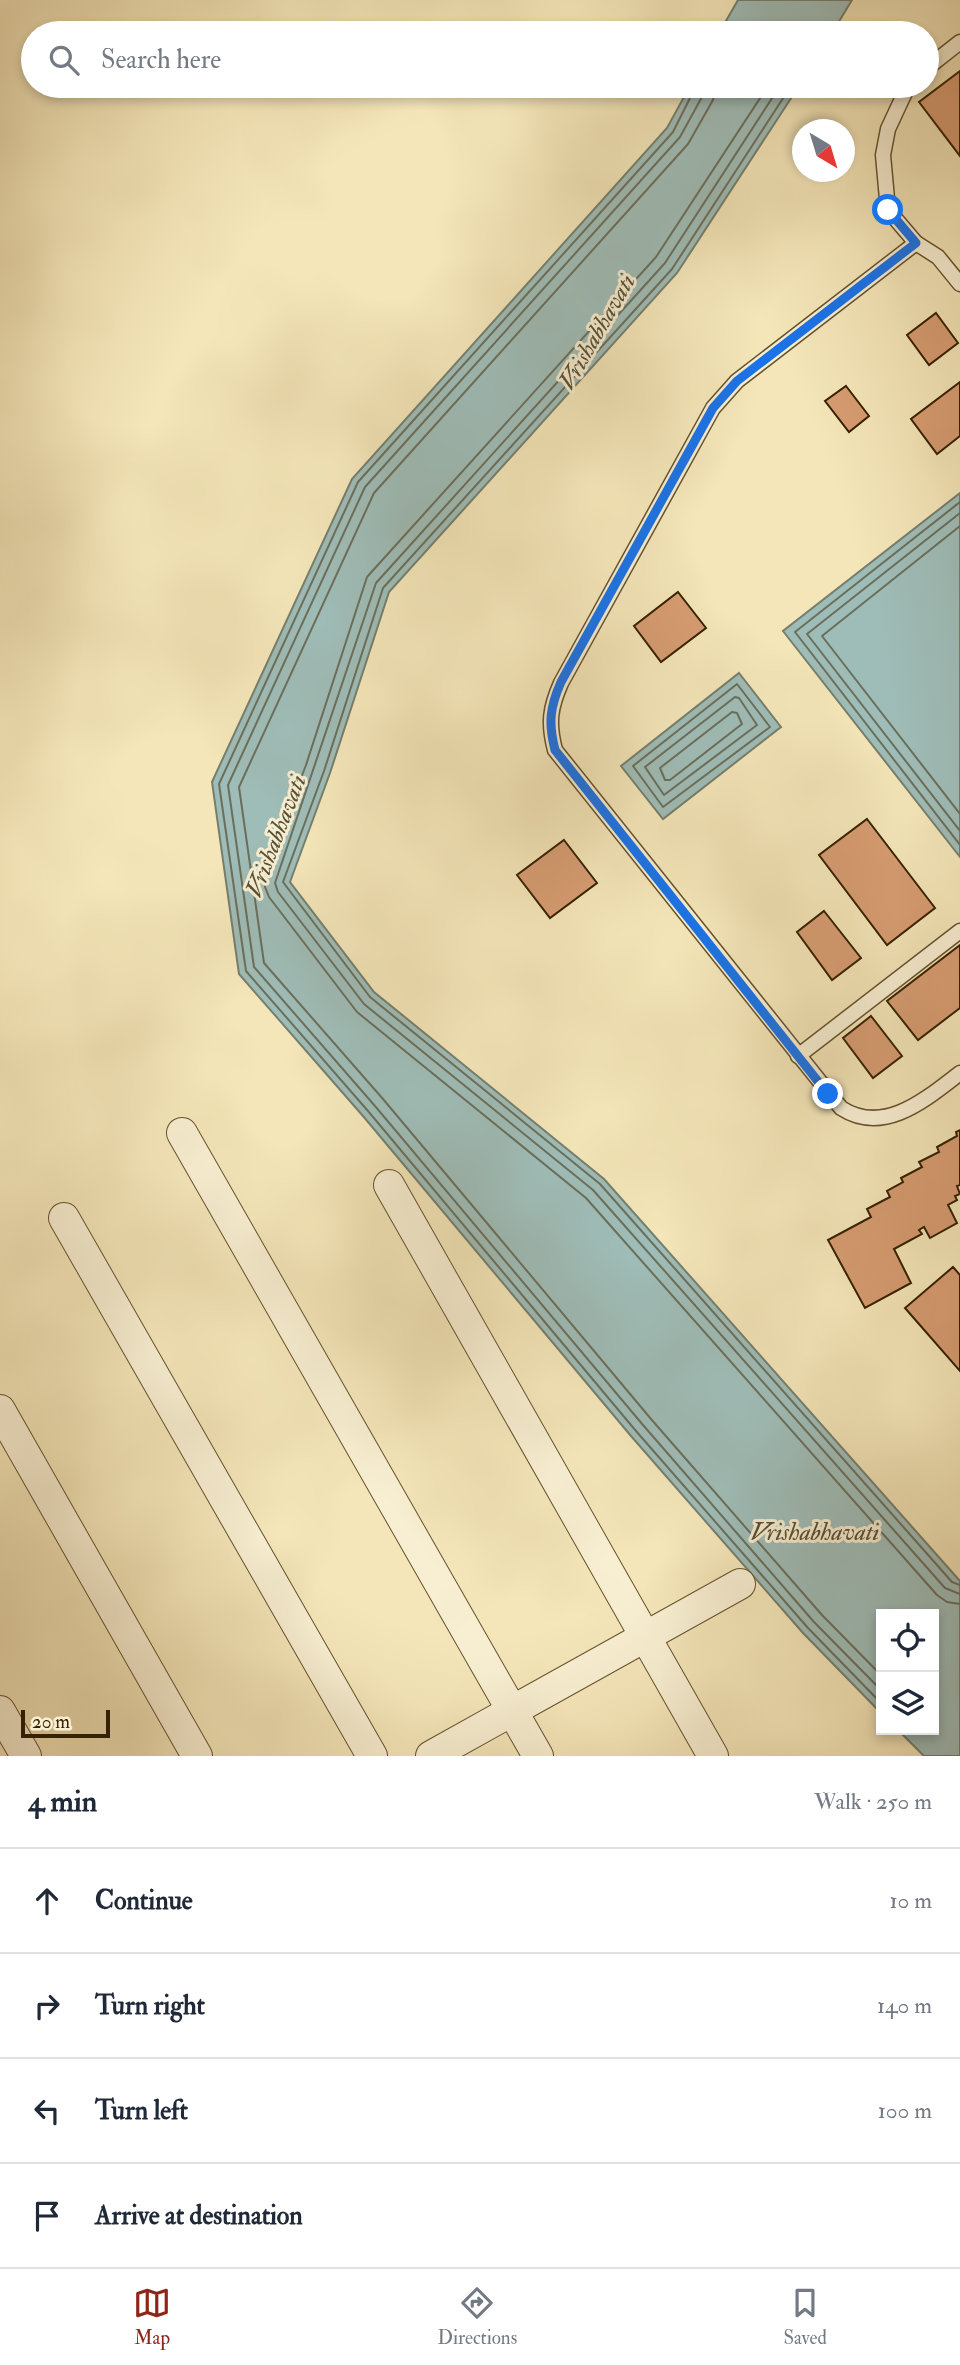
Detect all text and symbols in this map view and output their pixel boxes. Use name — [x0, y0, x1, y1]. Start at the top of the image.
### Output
search box — [21, 21, 939, 98]
icon: search — [45, 41, 83, 79]
text: Search here — [101, 44, 221, 76]
north arrow — [792, 119, 855, 182]
route start — [872, 194, 903, 225]
water label: Vrishabhavati — [551, 268, 643, 395]
water label: Vrishabhavati — [239, 770, 314, 902]
route end — [812, 1078, 843, 1109]
water label: Vrishabhavati — [751, 1517, 880, 1548]
map controls — [876, 1609, 939, 1735]
button: locate — [876, 1609, 939, 1672]
button: layers — [876, 1672, 939, 1735]
scale bar — [21, 1707, 110, 1739]
text: 20 m — [32, 1710, 70, 1734]
text: 4 min — [28, 1783, 97, 1820]
text: Walk · 250 m — [814, 1787, 932, 1816]
icon: ahead — [28, 1882, 66, 1920]
text: Continue — [95, 1885, 193, 1917]
text: 10 m — [889, 1886, 932, 1915]
icon: right — [28, 1987, 66, 2025]
text: Turn right — [95, 1990, 205, 2022]
text: 140 m — [877, 1991, 932, 2020]
icon: left — [28, 2092, 66, 2130]
text: Turn left — [95, 2095, 188, 2127]
text: 100 m — [878, 2096, 932, 2125]
icon: arrive — [28, 2197, 66, 2235]
text: Arrive at destination — [95, 2200, 303, 2232]
tab: Map — [133, 2284, 171, 2350]
tab: Directions — [437, 2284, 517, 2350]
tab: Saved — [783, 2284, 827, 2350]

